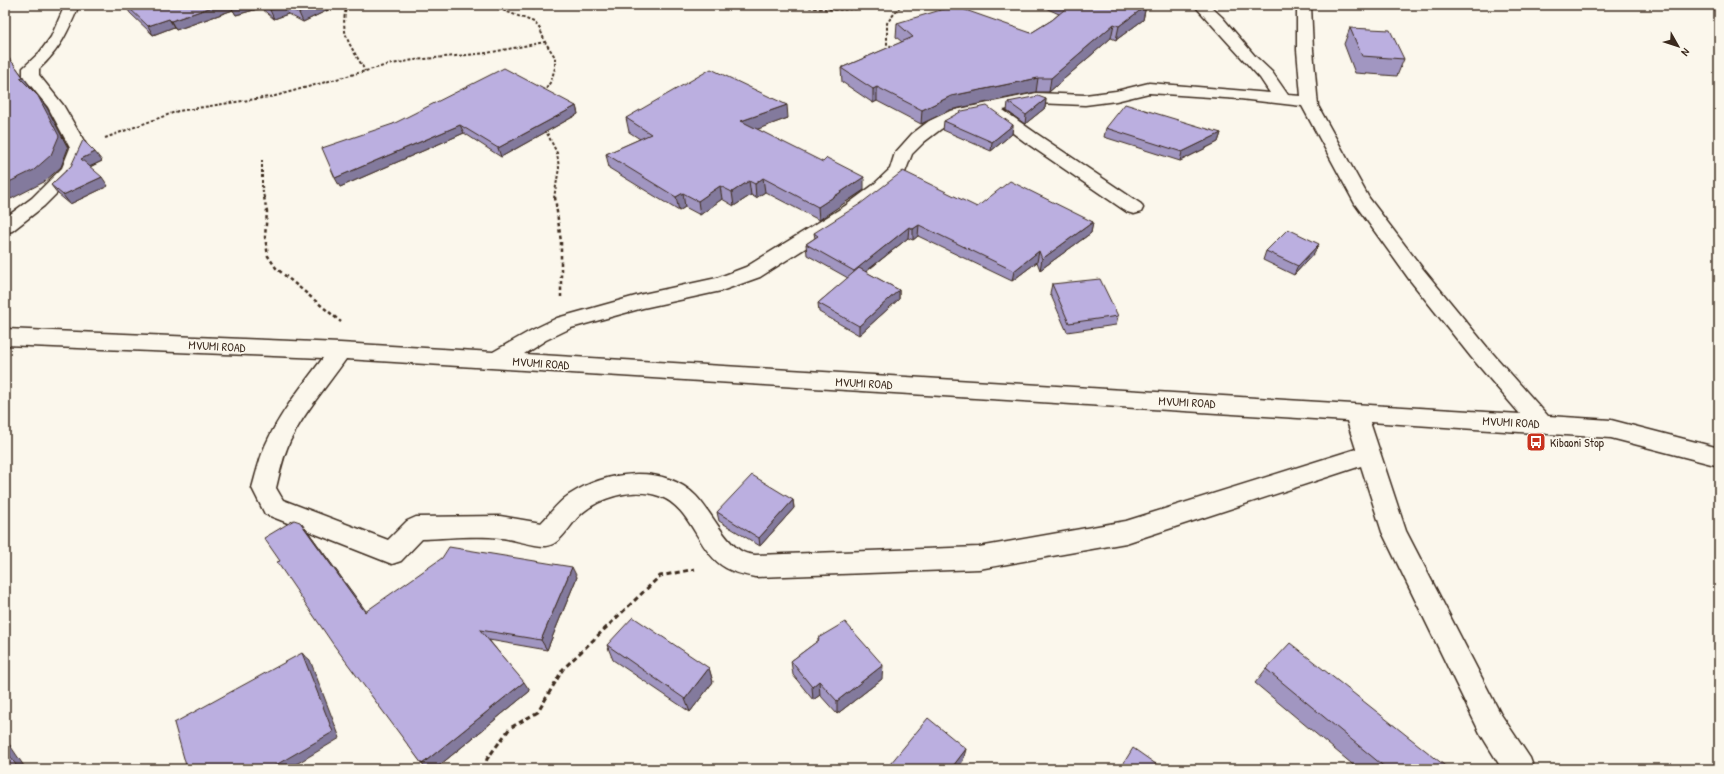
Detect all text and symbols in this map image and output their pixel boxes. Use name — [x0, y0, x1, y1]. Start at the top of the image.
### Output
north arrow — [1658, 26, 1698, 66]
text: N — [1678, 46, 1693, 59]
street label: MVUMI ROAD — [188, 336, 246, 356]
street label: MVUMI ROAD — [512, 353, 570, 373]
street label: MVUMI ROAD — [835, 373, 893, 393]
street label: MVUMI ROAD — [1158, 392, 1216, 412]
street label: MVUMI ROAD — [1482, 412, 1540, 432]
bus stop icon: Kibaoni Stop — [1525, 431, 1547, 453]
place label: Kibaoni Stop — [1550, 434, 1604, 451]

